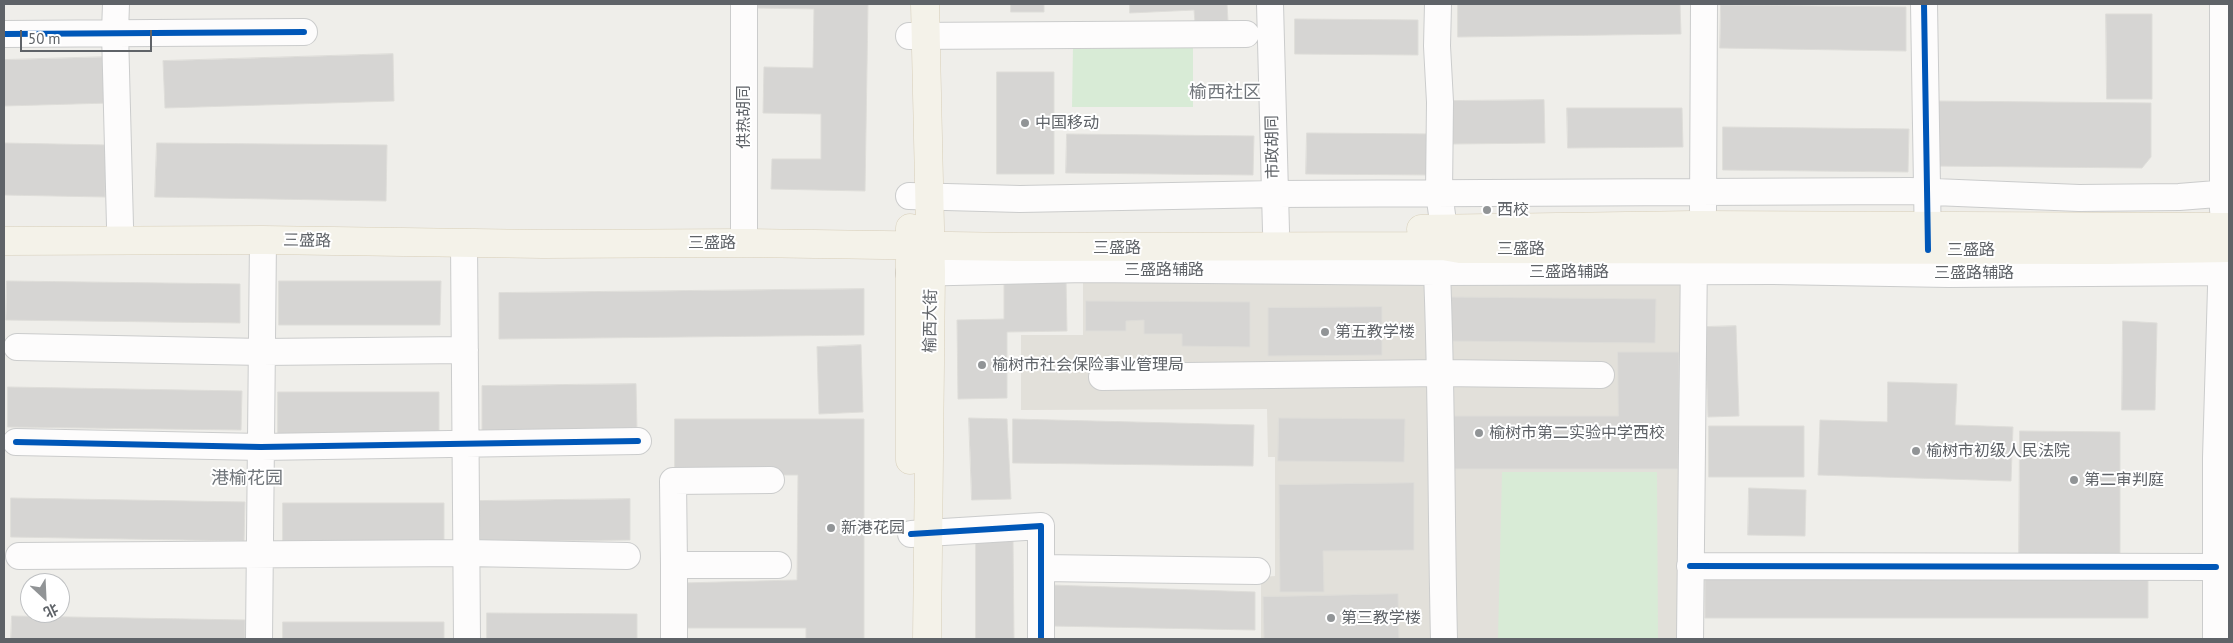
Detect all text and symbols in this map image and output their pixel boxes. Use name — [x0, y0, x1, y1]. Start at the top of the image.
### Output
scale bar — [22, 20, 155, 52]
text: 50 m — [28, 29, 61, 48]
district label: 榆西社区 — [1189, 82, 1261, 104]
street label: 供热胡同 — [734, 85, 754, 149]
place label: 中国移动 — [1035, 113, 1099, 133]
street label: 市政胡同 — [1263, 115, 1283, 179]
marker: 中国移动 — [1019, 117, 1031, 129]
place label: 西校 — [1497, 200, 1529, 220]
marker: 西校 — [1481, 204, 1493, 216]
street label: 三盛路 — [283, 231, 331, 251]
street label: 三盛路 — [688, 233, 736, 253]
street label: 三盛路 — [1093, 238, 1141, 258]
street label: 三盛路 — [1497, 239, 1545, 259]
street label: 三盛路 — [1947, 240, 1995, 260]
street label: 三盛路辅路 — [1124, 260, 1204, 280]
street label: 三盛路辅路 — [1529, 262, 1609, 282]
street label: 三盛路辅路 — [1934, 263, 2014, 283]
street label: 榆西大街 — [921, 289, 941, 353]
place label: 第五教学楼 — [1335, 322, 1415, 342]
marker: 第五教学楼 — [1319, 326, 1331, 338]
place label: 榆树市社会保险事业管理局 — [992, 355, 1184, 375]
marker: 榆树市社会保险事业管理局 — [976, 359, 988, 371]
place label: 榆树市第二实验中学西校 — [1489, 423, 1665, 443]
marker: 榆树市第二实验中学西校 — [1473, 427, 1485, 439]
place label: 榆树市初级人民法院 — [1926, 441, 2070, 461]
marker: 榆树市初级人民法院 — [1910, 445, 1922, 457]
district label: 港榆花园 — [211, 468, 283, 490]
place label: 第二审判庭 — [2084, 470, 2164, 490]
marker: 第二审判庭 — [2068, 474, 2080, 486]
place label: 新港花园 — [841, 518, 905, 538]
marker: 新港花园 — [825, 522, 837, 534]
north arrow — [20, 573, 70, 623]
text: 北 — [41, 600, 61, 622]
place label: 第三教学楼 — [1341, 608, 1421, 628]
marker: 第三教学楼 — [1325, 612, 1337, 624]

